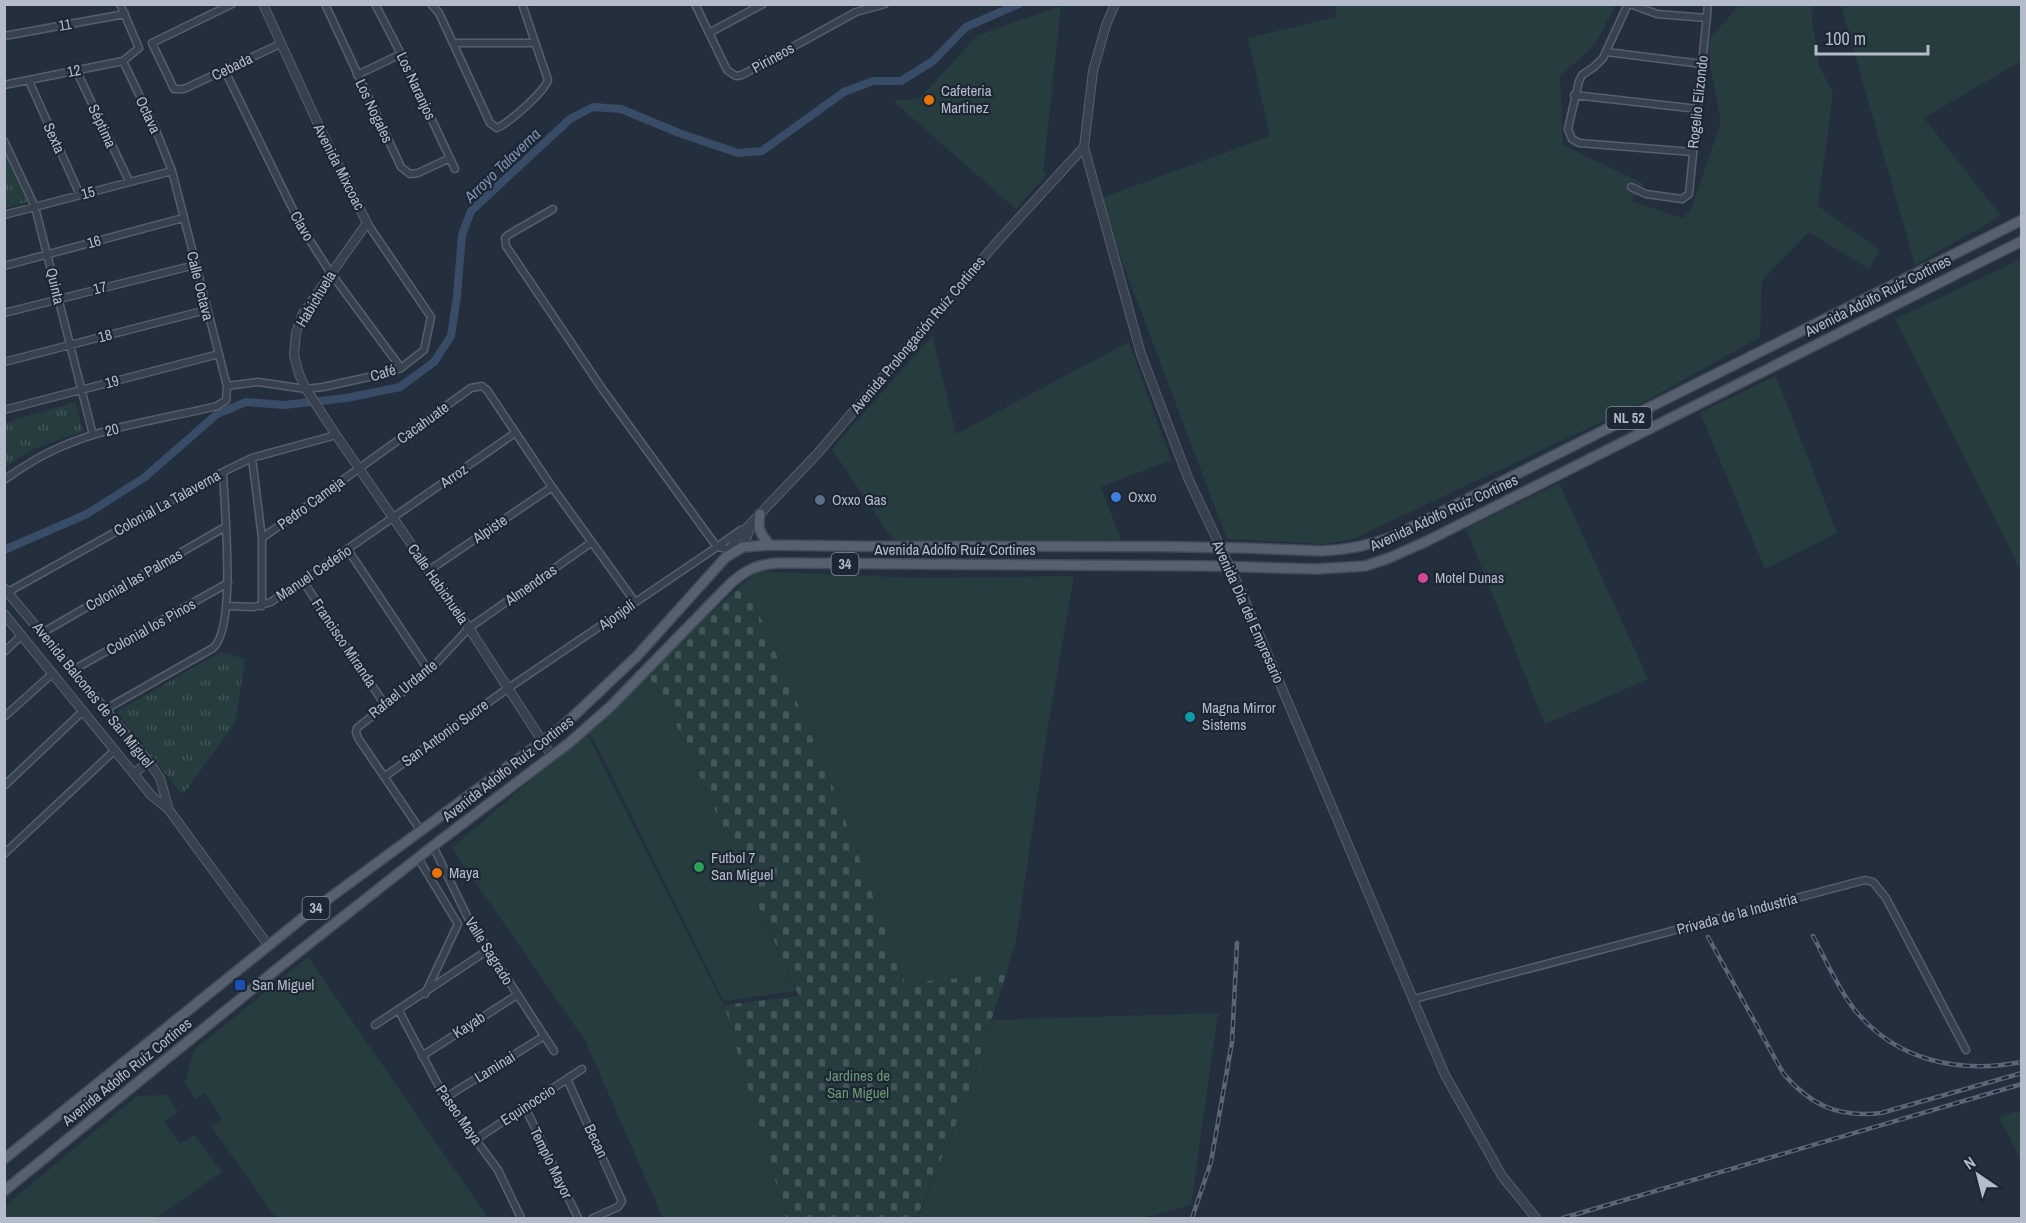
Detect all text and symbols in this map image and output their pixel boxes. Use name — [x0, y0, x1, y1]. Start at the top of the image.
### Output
street label: 11 — [57, 13, 73, 36]
scale bar — [1816, 18, 1928, 56]
text: 100 m — [1825, 26, 1866, 51]
street label: Pirineos — [748, 37, 798, 78]
street label: Cebada — [208, 48, 256, 85]
street label: Los Naranjos — [392, 49, 441, 123]
street label: Rogelio Elizondo — [1682, 54, 1713, 150]
street label: 12 — [65, 59, 83, 82]
street label: Los Nogales — [350, 75, 398, 146]
place label: Cafeteria Martinez — [941, 80, 992, 118]
street label: Octava — [131, 93, 166, 137]
marker: Cafeteria Martinez — [922, 93, 936, 107]
street label: Séptima — [83, 101, 122, 151]
street label: Sexta — [38, 119, 71, 157]
street label: Avenida Mixcoac — [308, 119, 370, 213]
water label: Arroyo Talaverna — [458, 123, 545, 208]
street label: 15 — [79, 181, 97, 204]
street label: Clavo — [285, 207, 319, 245]
street label: 16 — [85, 230, 103, 253]
street label: Calle Octava — [182, 249, 219, 323]
street label: Avenida Adolfo Ruíz Cortines — [1800, 250, 1954, 342]
street label: Avenida Prolongación Ruíz Cortines — [845, 252, 990, 419]
street label: Quinta — [41, 266, 70, 306]
street label: Habichuela — [291, 267, 341, 331]
street label: 17 — [91, 276, 109, 299]
street label: 18 — [96, 324, 114, 347]
street label: Café — [367, 359, 398, 386]
street label: 19 — [103, 370, 121, 393]
street label: Cacahuate — [392, 397, 453, 449]
road number: NL 52 — [1606, 407, 1652, 429]
street label: 20 — [103, 418, 121, 441]
street label: Arroz — [435, 459, 472, 493]
street label: Colonial La Talaverna — [110, 464, 224, 541]
street label: Avenida Adolfo Ruíz Cortines — [1365, 469, 1521, 557]
street label: Pedro Cameja — [273, 471, 349, 534]
place label: Oxxo — [1128, 486, 1157, 507]
place label: Oxxo Gas — [832, 489, 887, 510]
marker: Oxxo — [1109, 490, 1123, 504]
marker: Oxxo Gas — [813, 493, 827, 507]
street label: Alpiste — [467, 509, 511, 548]
street label: Avenida Día del Empresario — [1207, 536, 1289, 687]
street label: Calle Habichuela — [403, 539, 474, 628]
street label: Avenida Adolfo Ruíz Cortines — [873, 539, 1036, 560]
street label: Manuel Cedeño — [272, 540, 356, 606]
street label: Colonial las Palmas — [81, 543, 186, 616]
road number: 34 — [832, 553, 858, 575]
street label: Almendras — [500, 559, 561, 611]
place label: Motel Dunas — [1435, 567, 1504, 588]
marker: Motel Dunas — [1416, 571, 1430, 585]
street label: Colonial los Pinos — [102, 593, 199, 660]
street label: Francisco Miranda — [307, 594, 382, 691]
street label: Ajonjolí — [593, 594, 640, 635]
street label: Avenida Balcones de San Miguel — [27, 617, 159, 772]
street label: Rafael Urdante — [364, 654, 442, 723]
street label: San Antonio Sucre — [397, 694, 493, 771]
place label: Magna Mirror Sistems — [1202, 697, 1276, 735]
marker: Magna Mirror Sistems — [1183, 710, 1197, 724]
street label: Avenida Adolfo Ruíz Cortines — [437, 711, 578, 827]
place label: Futbol 7 San Miguel — [711, 847, 773, 885]
marker: Futbol 7 San Miguel — [692, 860, 706, 874]
place label: Maya — [449, 862, 479, 883]
marker: Maya — [430, 866, 444, 880]
street label: Privada de la Industria — [1674, 887, 1800, 940]
road number: 34 — [302, 897, 330, 919]
street label: Valle Sagrado — [460, 913, 519, 989]
place label: San Miguel — [252, 974, 314, 995]
marker: San Miguel — [233, 978, 247, 992]
street label: Kayab — [448, 1006, 489, 1043]
street label: Avenida Adolfo Ruíz Cortines — [57, 1013, 196, 1131]
street label: Laminai — [470, 1046, 519, 1087]
park label: Jardines de San Miguel — [826, 1065, 890, 1103]
street label: Equinoccio — [496, 1079, 559, 1130]
street label: Paseo Maya — [431, 1081, 488, 1149]
street label: Becan — [580, 1121, 613, 1161]
street label: Templo Mayor — [525, 1123, 578, 1202]
north arrow — [1948, 1145, 2008, 1205]
text: N — [1959, 1151, 1980, 1174]

